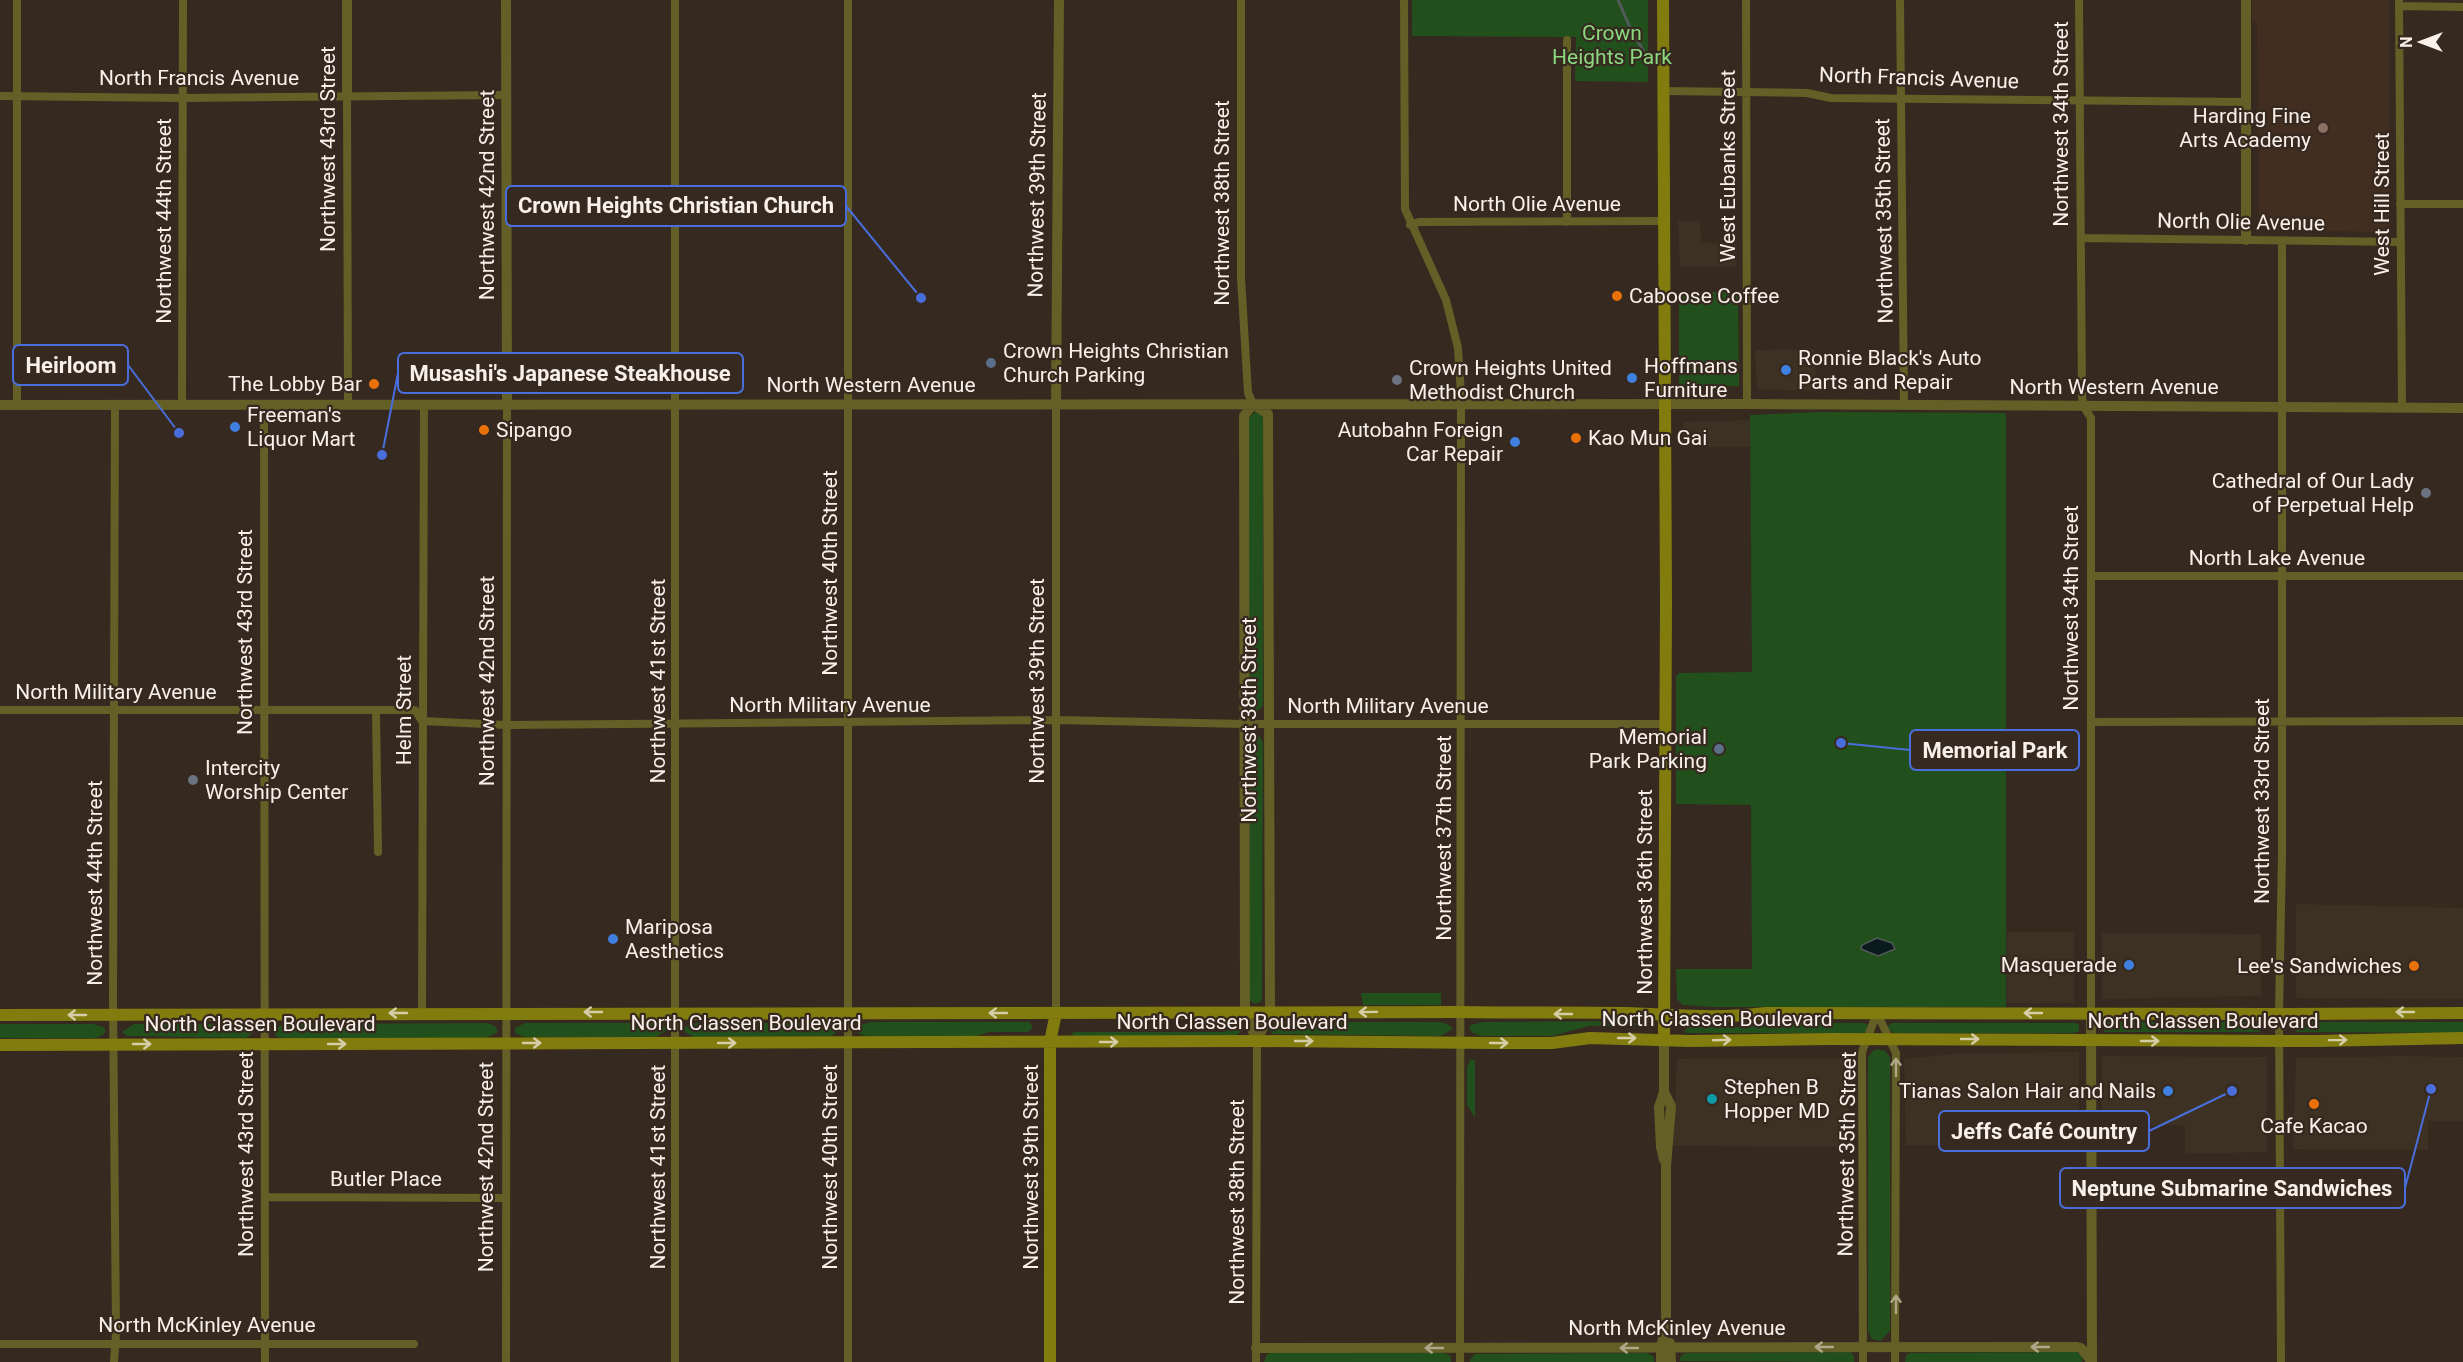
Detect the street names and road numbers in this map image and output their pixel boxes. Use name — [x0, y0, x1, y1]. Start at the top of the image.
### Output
street label: Northwest 34th Street — [2049, 21, 2073, 227]
street label: Northwest 43rd Street — [316, 46, 340, 252]
street label: North Francis Avenue — [1819, 63, 2019, 93]
street label: North Francis Avenue — [99, 66, 299, 90]
street label: West Eubanks Street — [1716, 70, 1740, 262]
street label: Northwest 42nd Street — [475, 90, 499, 300]
street label: Northwest 39th Street — [1023, 92, 1051, 298]
street label: Northwest 38th Street — [1210, 100, 1234, 306]
street label: Northwest 44th Street — [152, 118, 176, 324]
street label: Northwest 35th Street — [1870, 118, 1898, 324]
street label: West Hill Street — [2370, 132, 2394, 276]
street label: North Olie Avenue — [1453, 192, 1621, 216]
street label: North Olie Avenue — [2157, 209, 2325, 235]
street label: North Western Avenue — [766, 373, 976, 397]
street label: North Western Avenue — [2009, 375, 2219, 399]
street label: Northwest 40th Street — [818, 470, 842, 676]
street label: Northwest 34th Street — [2059, 505, 2083, 711]
street label: Northwest 43rd Street — [233, 529, 257, 735]
street label: North Lake Avenue — [2189, 546, 2365, 570]
street label: Northwest 42nd Street — [475, 576, 499, 786]
street label: Northwest 41st Street — [646, 578, 670, 783]
street label: Northwest 39th Street — [1025, 578, 1049, 784]
street label: Northwest 38th Street — [1237, 617, 1261, 823]
street label: Helm Street — [392, 655, 416, 765]
street label: North Military Avenue — [15, 680, 217, 704]
street label: North Military Avenue — [729, 693, 931, 717]
street label: North Military Avenue — [1287, 694, 1489, 718]
street label: Northwest 33rd Street — [2250, 698, 2274, 904]
street label: Northwest 37th Street — [1432, 735, 1456, 941]
street label: Northwest 44th Street — [83, 780, 107, 986]
street label: Northwest 36th Street — [1633, 789, 1657, 995]
street label: North Classen Boulevard — [1602, 1007, 1833, 1031]
street label: North Classen Boulevard — [2088, 1009, 2319, 1033]
street label: North Classen Boulevard — [1117, 1010, 1348, 1034]
street label: North Classen Boulevard — [631, 1011, 862, 1035]
street label: North Classen Boulevard — [145, 1012, 376, 1036]
street label: Northwest 43rd Street — [234, 1051, 258, 1257]
street label: Northwest 35th Street — [1833, 1051, 1861, 1257]
street label: Northwest 42nd Street — [474, 1062, 498, 1272]
street label: Northwest 41st Street — [646, 1064, 670, 1269]
street label: Northwest 40th Street — [818, 1064, 842, 1270]
street label: Northwest 39th Street — [1019, 1064, 1043, 1270]
street label: Northwest 38th Street — [1225, 1099, 1249, 1305]
street label: Butler Place — [330, 1167, 442, 1191]
street label: North McKinley Avenue — [98, 1313, 316, 1337]
street label: North McKinley Avenue — [1568, 1316, 1786, 1340]

